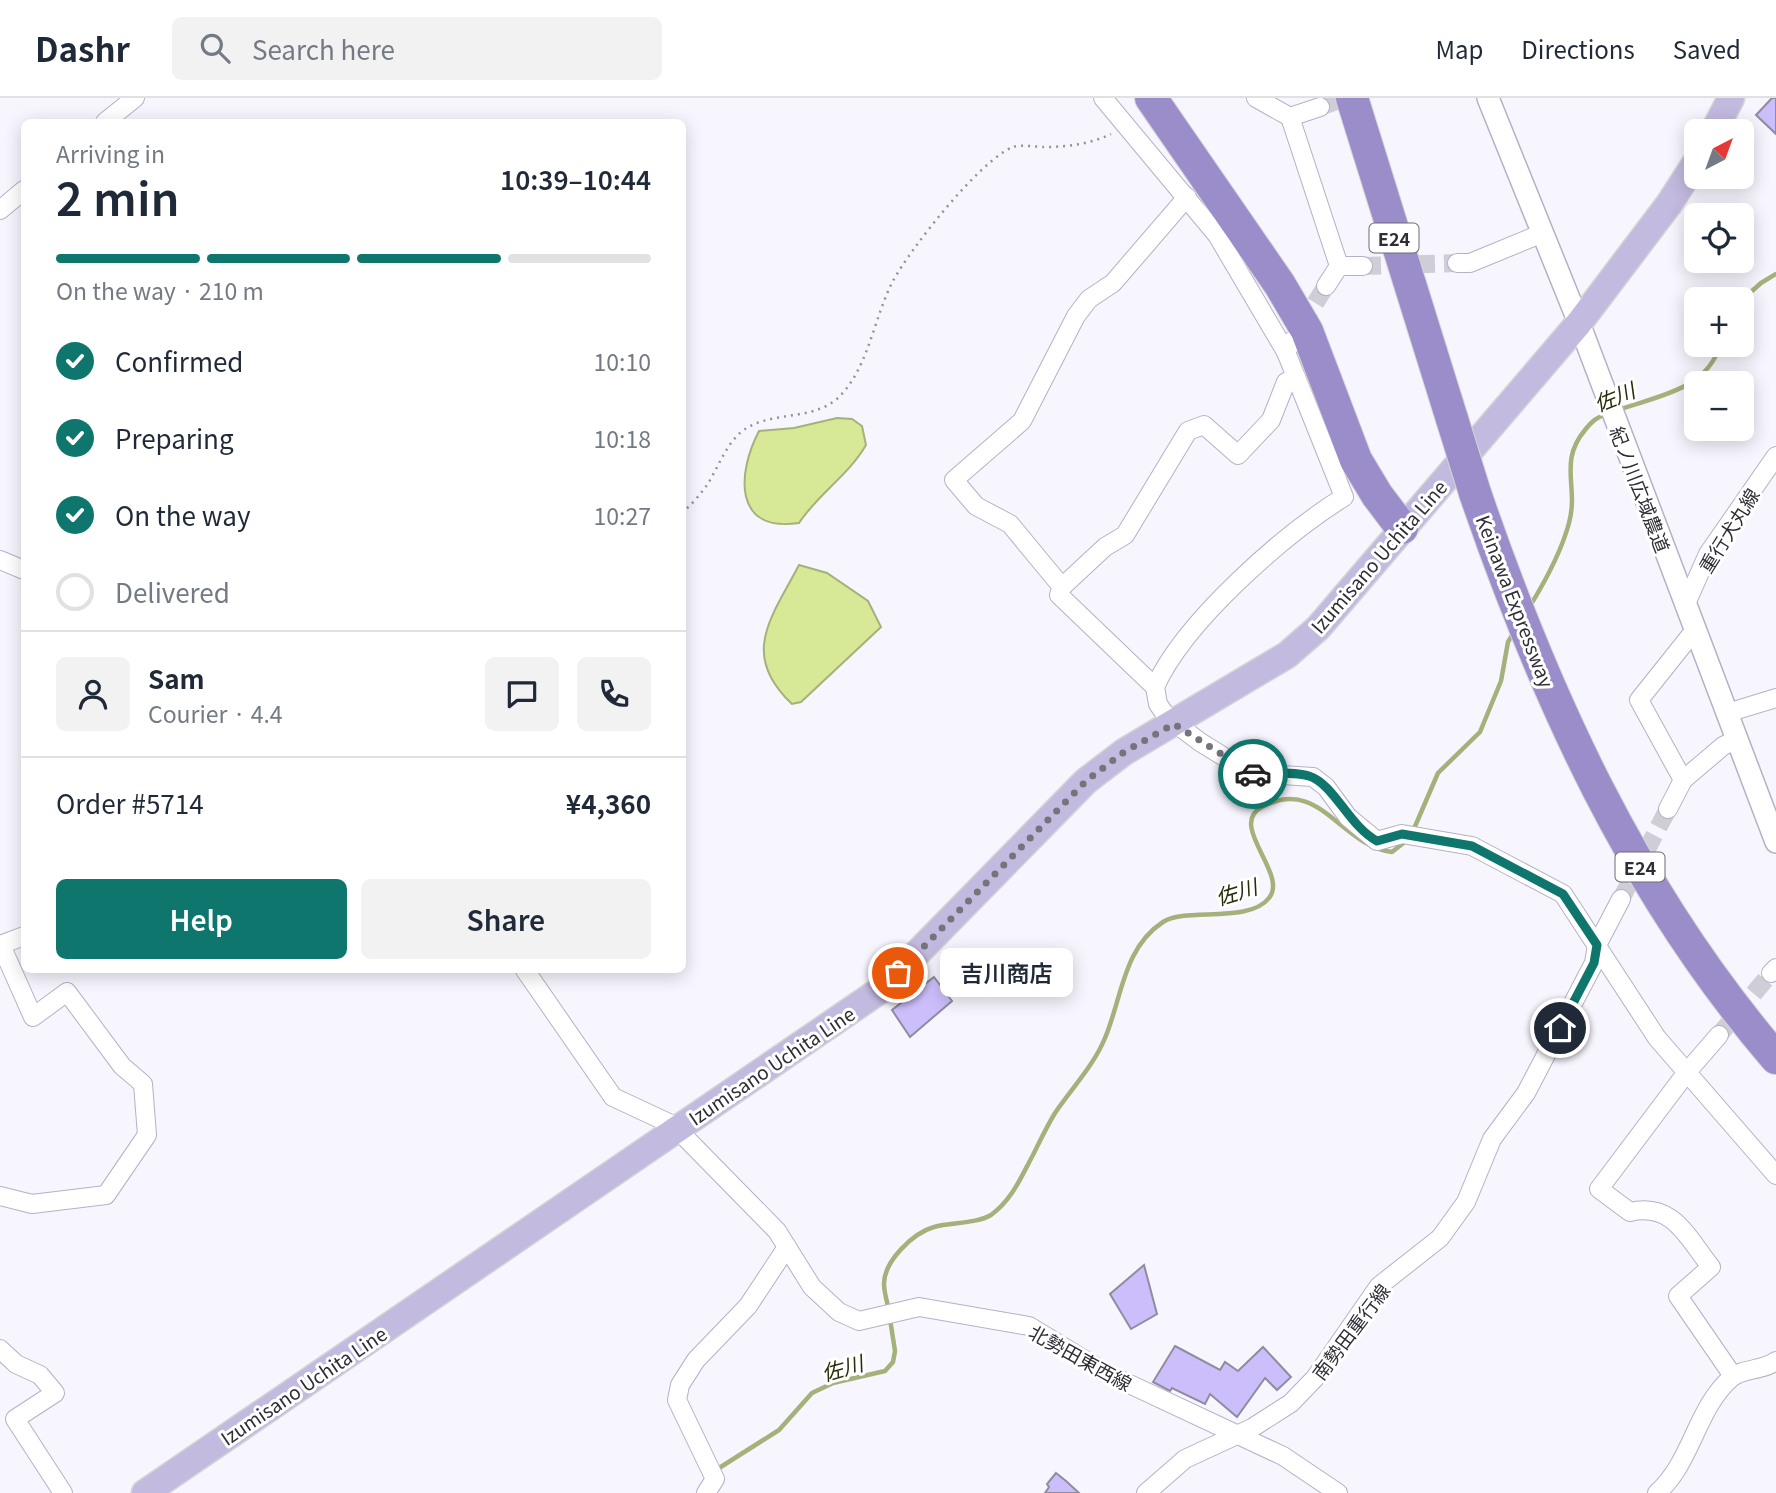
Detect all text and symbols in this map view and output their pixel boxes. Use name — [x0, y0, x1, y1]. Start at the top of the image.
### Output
search box — [172, 17, 662, 80]
text: Dashr — [35, 24, 130, 72]
icon: search — [196, 29, 234, 67]
text: Search here — [252, 30, 395, 67]
text: Map — [1435, 31, 1483, 66]
text: Directions — [1521, 31, 1635, 66]
text: Saved — [1673, 31, 1741, 66]
north arrow — [1684, 119, 1754, 189]
map controls — [1684, 119, 1754, 441]
text: Arriving in — [56, 136, 165, 170]
text: 10:39–10:44 — [500, 160, 651, 197]
text: 2 min — [56, 163, 180, 229]
button: locate — [1684, 203, 1754, 273]
road number: E24 — [1370, 223, 1418, 252]
text: On the way · 210 m — [56, 273, 264, 307]
button: + — [1684, 287, 1754, 357]
icon: check — [56, 342, 94, 380]
text: Confirmed — [115, 342, 244, 379]
text: 10:10 — [594, 344, 651, 378]
button: − — [1684, 371, 1754, 441]
water label: 佐川 — [1589, 373, 1641, 418]
icon: check — [56, 419, 94, 457]
text: Preparing — [115, 419, 234, 456]
text: 10:18 — [594, 421, 651, 455]
street label: 紀ノ川広域農道 — [1605, 422, 1677, 556]
street label: Izumisano Uchita Line — [1304, 474, 1452, 638]
street label: 重行犬丸線 — [1691, 483, 1765, 577]
icon: check — [56, 496, 94, 534]
text: On the way — [115, 496, 250, 533]
text: 10:27 — [594, 498, 651, 532]
street label: Keinawa Expressway — [1471, 511, 1561, 691]
text: Delivered — [115, 573, 230, 610]
button: person — [56, 657, 130, 731]
button: chat — [485, 657, 559, 731]
button: phone — [577, 657, 651, 731]
text: Sam — [148, 659, 205, 696]
text: Courier · 4.4 — [148, 696, 283, 730]
courier — [1218, 739, 1288, 809]
icon: car — [1234, 755, 1272, 793]
text: Order #5714 — [56, 784, 204, 821]
text: ¥4,360 — [566, 784, 651, 821]
road number: E24 — [1616, 852, 1664, 882]
water label: 佐川 — [1212, 870, 1262, 911]
button: Help — [56, 879, 347, 959]
button: Share — [361, 879, 651, 959]
pin — [868, 943, 928, 1003]
callout: 吉川商店 — [940, 948, 1073, 998]
icon: bag — [879, 954, 917, 992]
text: 吉川商店 — [961, 955, 1053, 989]
pin — [1530, 998, 1590, 1058]
street label: Izumisano Uchita Line — [683, 999, 859, 1131]
icon: home — [1541, 1009, 1579, 1047]
street label: 南勢田重行線 — [1305, 1277, 1395, 1385]
street label: 北勢田東西線 — [1025, 1318, 1137, 1396]
street label: Izumisano Uchita Line — [215, 1319, 391, 1451]
water label: 佐川 — [818, 1346, 868, 1387]

